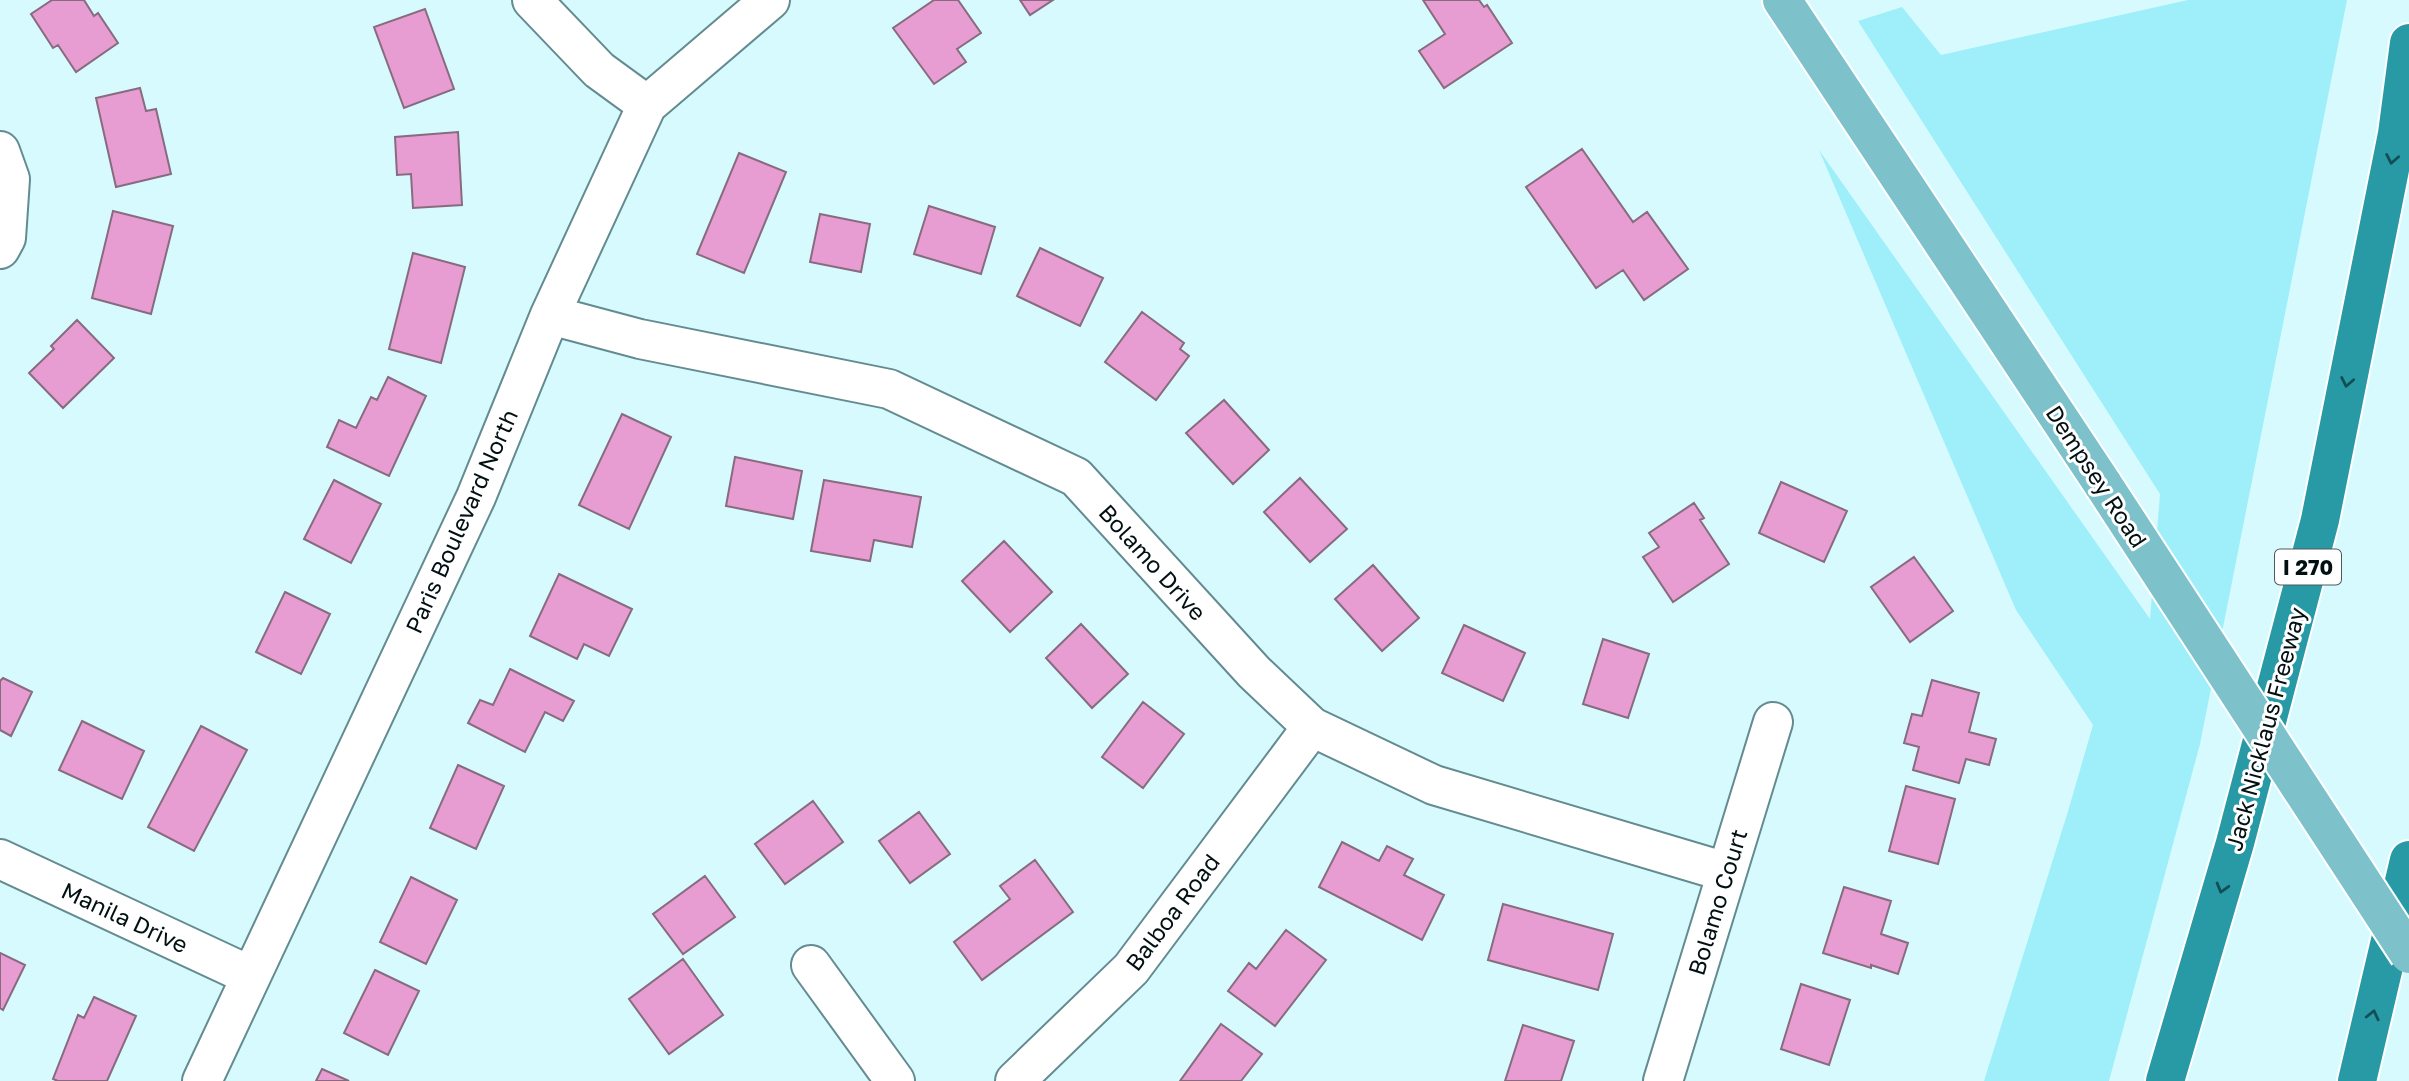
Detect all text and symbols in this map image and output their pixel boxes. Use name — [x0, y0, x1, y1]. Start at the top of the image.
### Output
one-way arrow — [2385, 153, 2400, 165]
one-way arrow — [2341, 376, 2356, 388]
street label: Dempsey Road — [2041, 400, 2153, 552]
street label: Paris Boulevard North — [399, 405, 523, 637]
street label: Bolamo Drive — [1094, 498, 1212, 626]
road number: I 270 — [2275, 550, 2341, 584]
street label: Jack Nicklaus Freeway — [2219, 604, 2311, 854]
street label: Bolamo Court — [1681, 825, 1753, 979]
street label: Balboa Road — [1119, 848, 1225, 976]
street label: Manila Drive — [57, 876, 193, 958]
one-way arrow — [2215, 882, 2230, 894]
one-way arrow — [2364, 1009, 2379, 1021]

